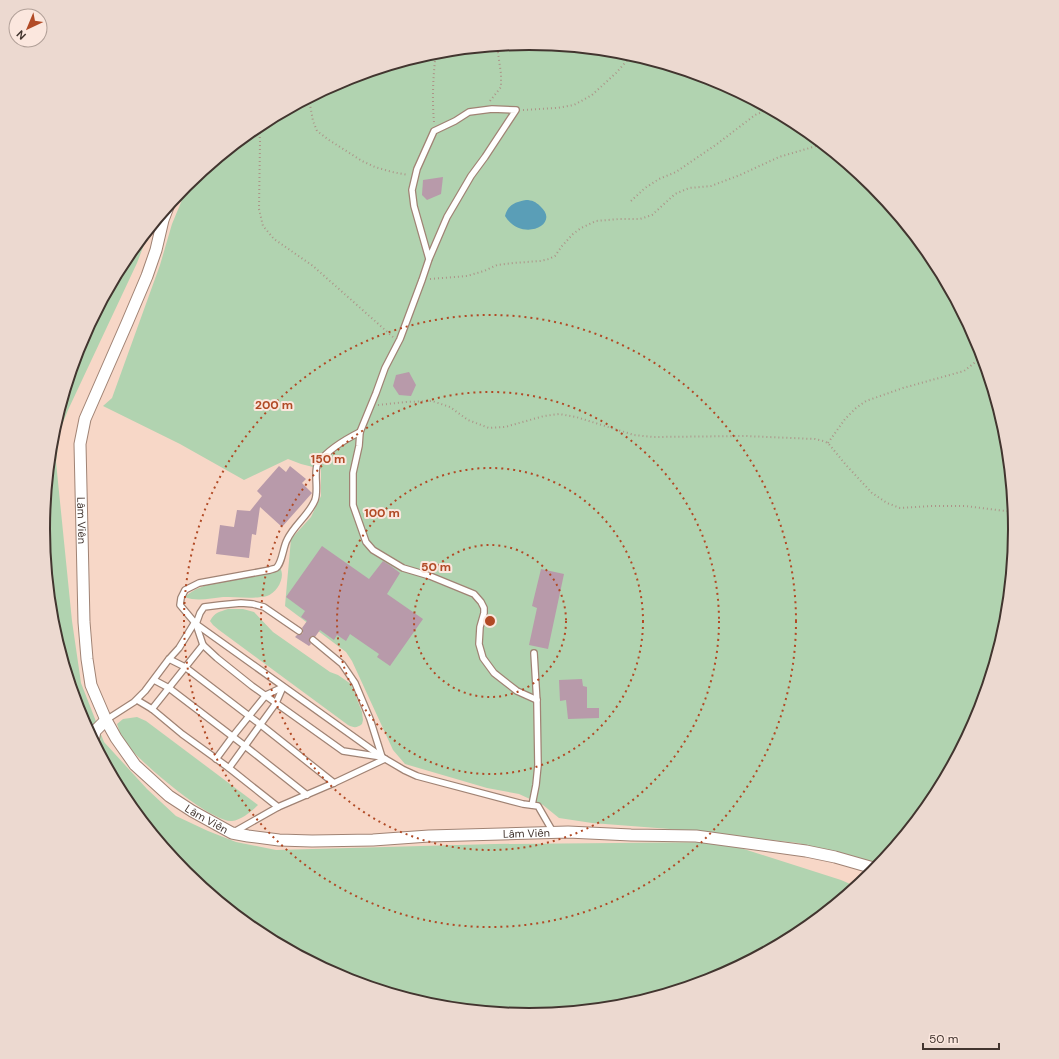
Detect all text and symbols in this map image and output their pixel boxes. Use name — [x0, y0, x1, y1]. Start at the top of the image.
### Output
north arrow — [8, 8, 48, 48]
text: N — [13, 27, 29, 43]
text: 200 m — [255, 397, 293, 413]
text: 150 m — [311, 451, 345, 467]
street label: Lâm Viên — [74, 497, 89, 544]
text: 100 m — [364, 505, 400, 521]
text: 50 m — [421, 559, 451, 575]
centre of rings — [483, 614, 497, 628]
street label: Lâm Viên — [182, 801, 231, 837]
street label: Lâm Viên — [503, 826, 550, 841]
scale bar — [923, 1025, 999, 1051]
text: 50 m — [929, 1031, 958, 1047]

